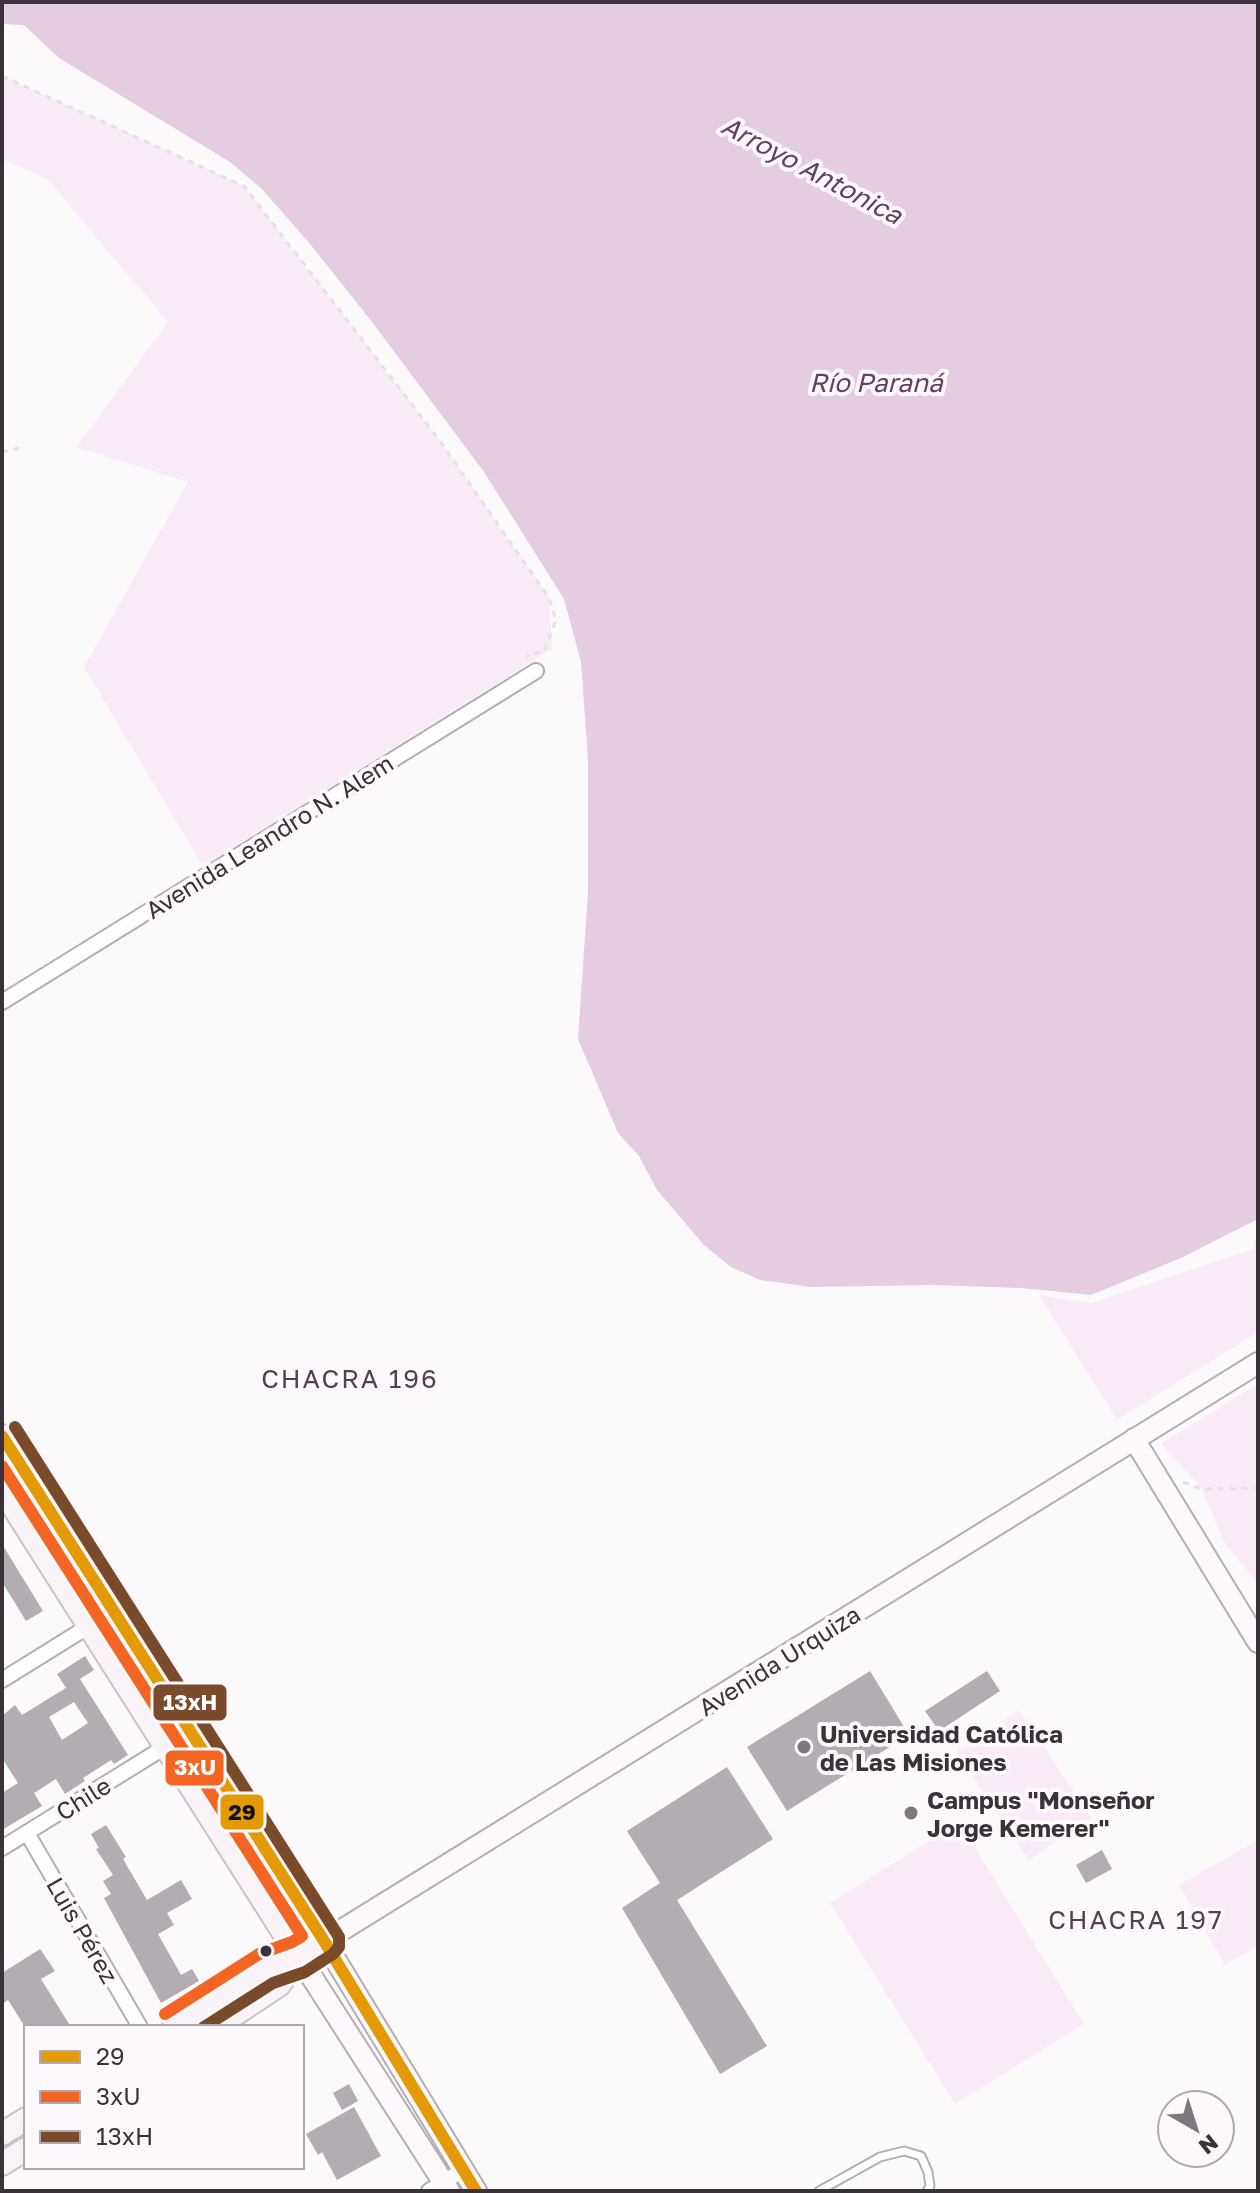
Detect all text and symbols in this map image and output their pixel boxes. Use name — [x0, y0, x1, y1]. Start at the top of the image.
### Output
water label: Arroyo Antonica — [717, 109, 909, 231]
water label: Río Paraná — [809, 367, 946, 398]
street label: Avenida Leandro N. Alem — [140, 748, 398, 924]
district label: CHACRA 196 — [261, 1363, 439, 1394]
street label: Avenida Urquiza — [693, 1599, 865, 1721]
line badge: 13xH — [152, 1683, 228, 1722]
text: 13xH — [163, 1688, 217, 1715]
place label: Universidad Católica de Las Misiones — [820, 1719, 1063, 1776]
marker: Universidad Católica de Las Misiones — [795, 1738, 813, 1756]
line badge: 3xU — [164, 1749, 225, 1787]
text: 3xU — [174, 1753, 216, 1780]
street label: Chile — [50, 1770, 116, 1826]
place label: Campus "Monseñor Jorge Kemerer" — [927, 1785, 1155, 1842]
line badge: 29 — [219, 1793, 265, 1831]
text: 29 — [228, 1798, 256, 1825]
marker: Campus "Monseñor Jorge Kemerer" — [902, 1804, 920, 1822]
street label: Luis Pérez — [41, 1872, 125, 1988]
district label: CHACRA 197 — [1048, 1904, 1224, 1935]
unlabelled marker — [258, 1943, 274, 1959]
legend — [24, 2025, 304, 2169]
text: 29 — [96, 2041, 124, 2070]
text: 3xU — [96, 2081, 141, 2110]
north arrow — [1156, 2089, 1236, 2169]
text: 13xH — [96, 2121, 153, 2150]
text: N — [1194, 2129, 1224, 2161]

